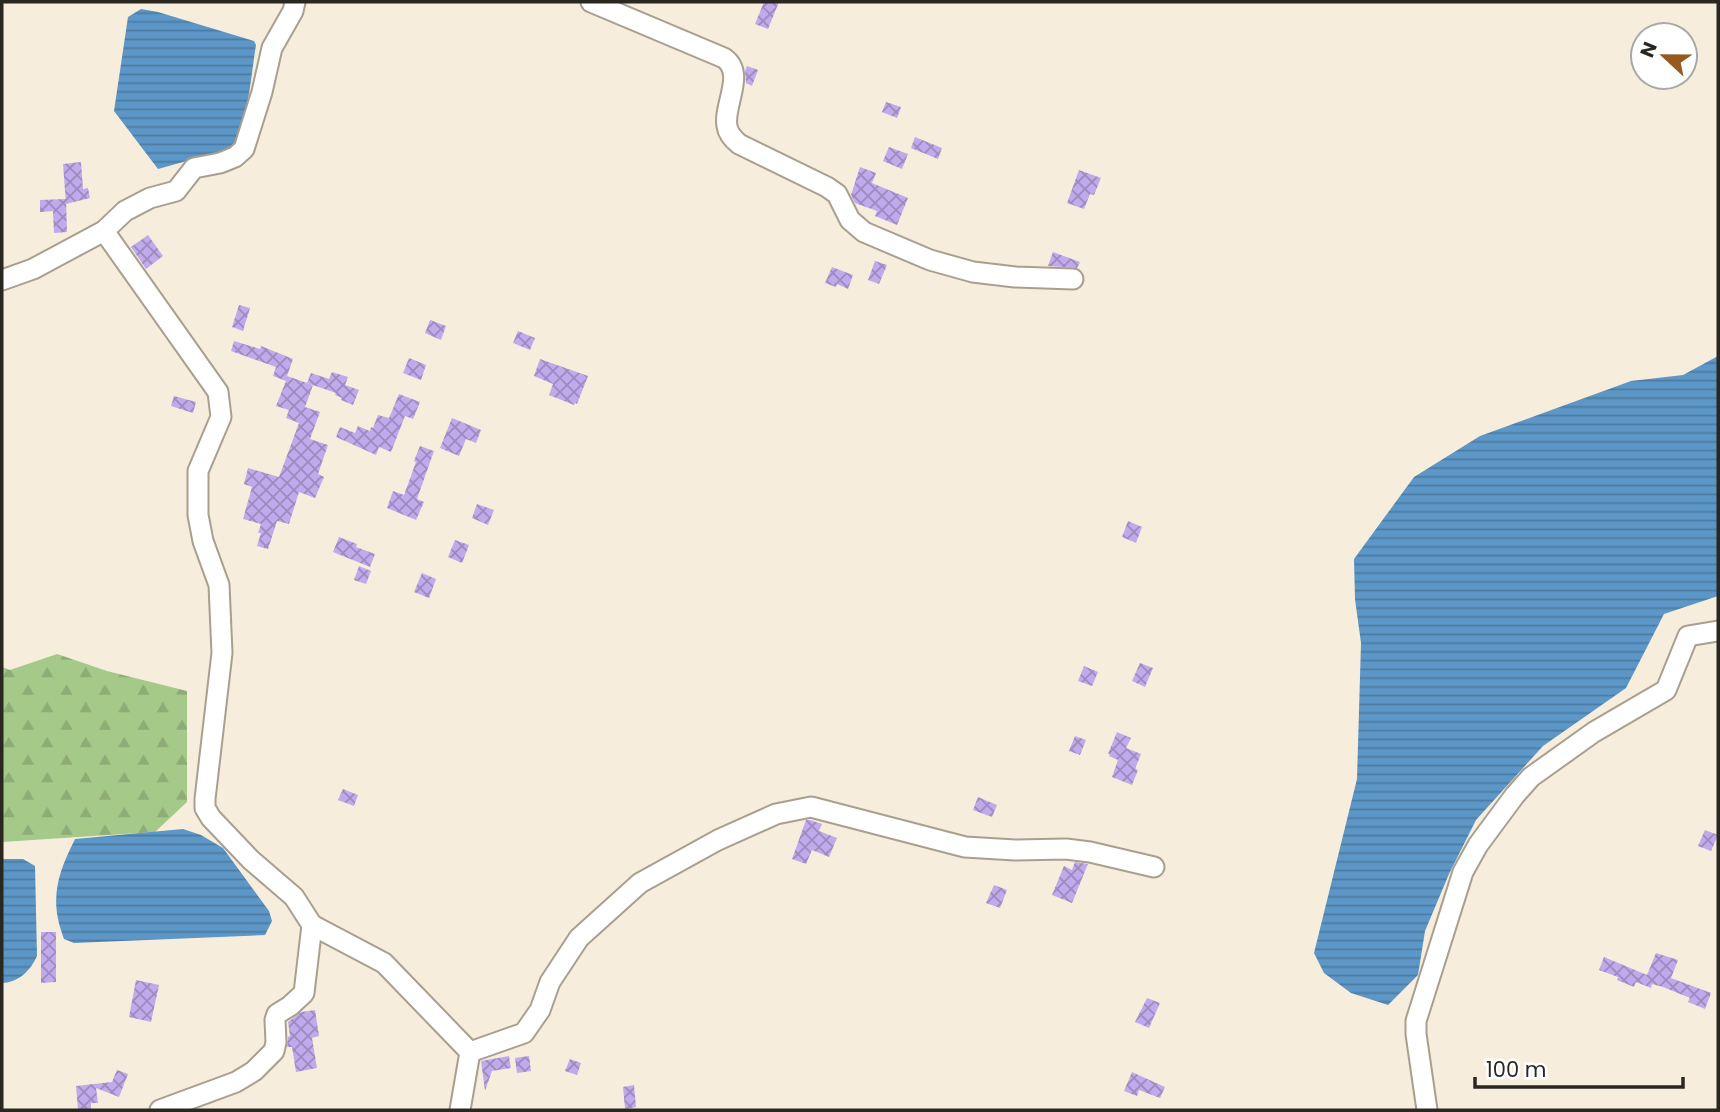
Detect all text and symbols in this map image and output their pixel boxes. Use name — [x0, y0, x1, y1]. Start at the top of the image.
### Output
north arrow — [1629, 21, 1699, 91]
text: N — [1634, 38, 1664, 62]
scale bar — [1475, 1046, 1683, 1090]
text: 100 m — [1486, 1055, 1546, 1084]

